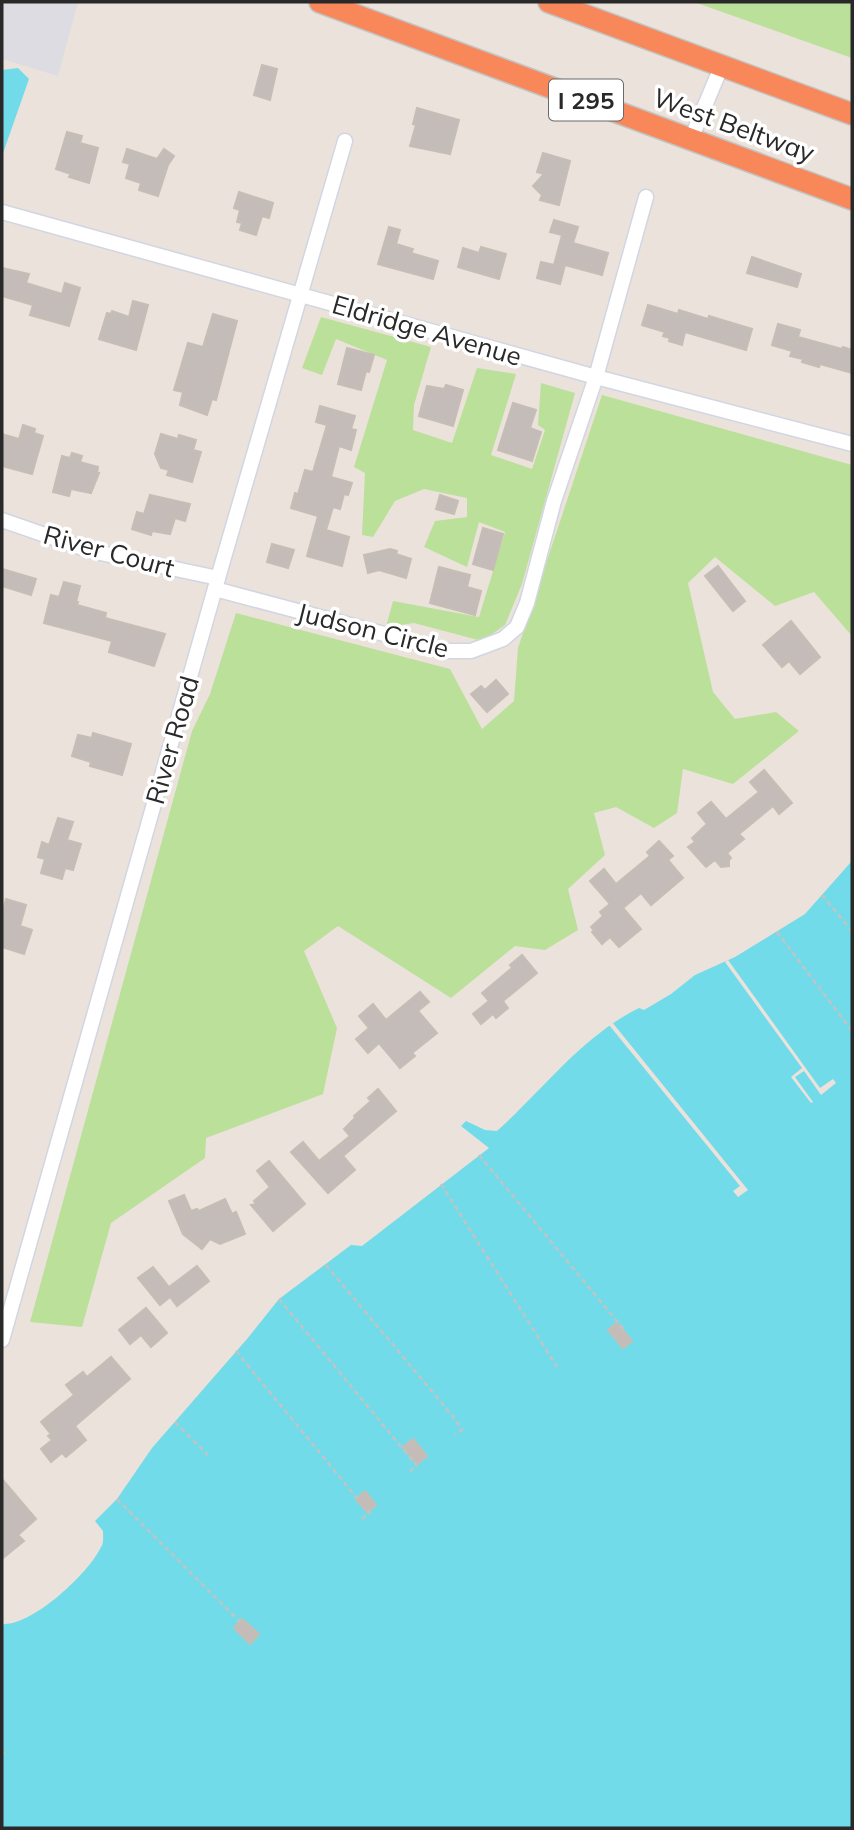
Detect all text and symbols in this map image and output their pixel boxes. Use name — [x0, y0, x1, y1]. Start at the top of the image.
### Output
road number: I 295 — [549, 80, 623, 120]
street label: West Beltway — [649, 81, 819, 169]
street label: Eldridge Avenue — [328, 287, 526, 373]
street label: River Court — [40, 518, 178, 584]
street label: Judson Circle — [294, 595, 452, 665]
street label: River Road — [138, 672, 206, 808]

